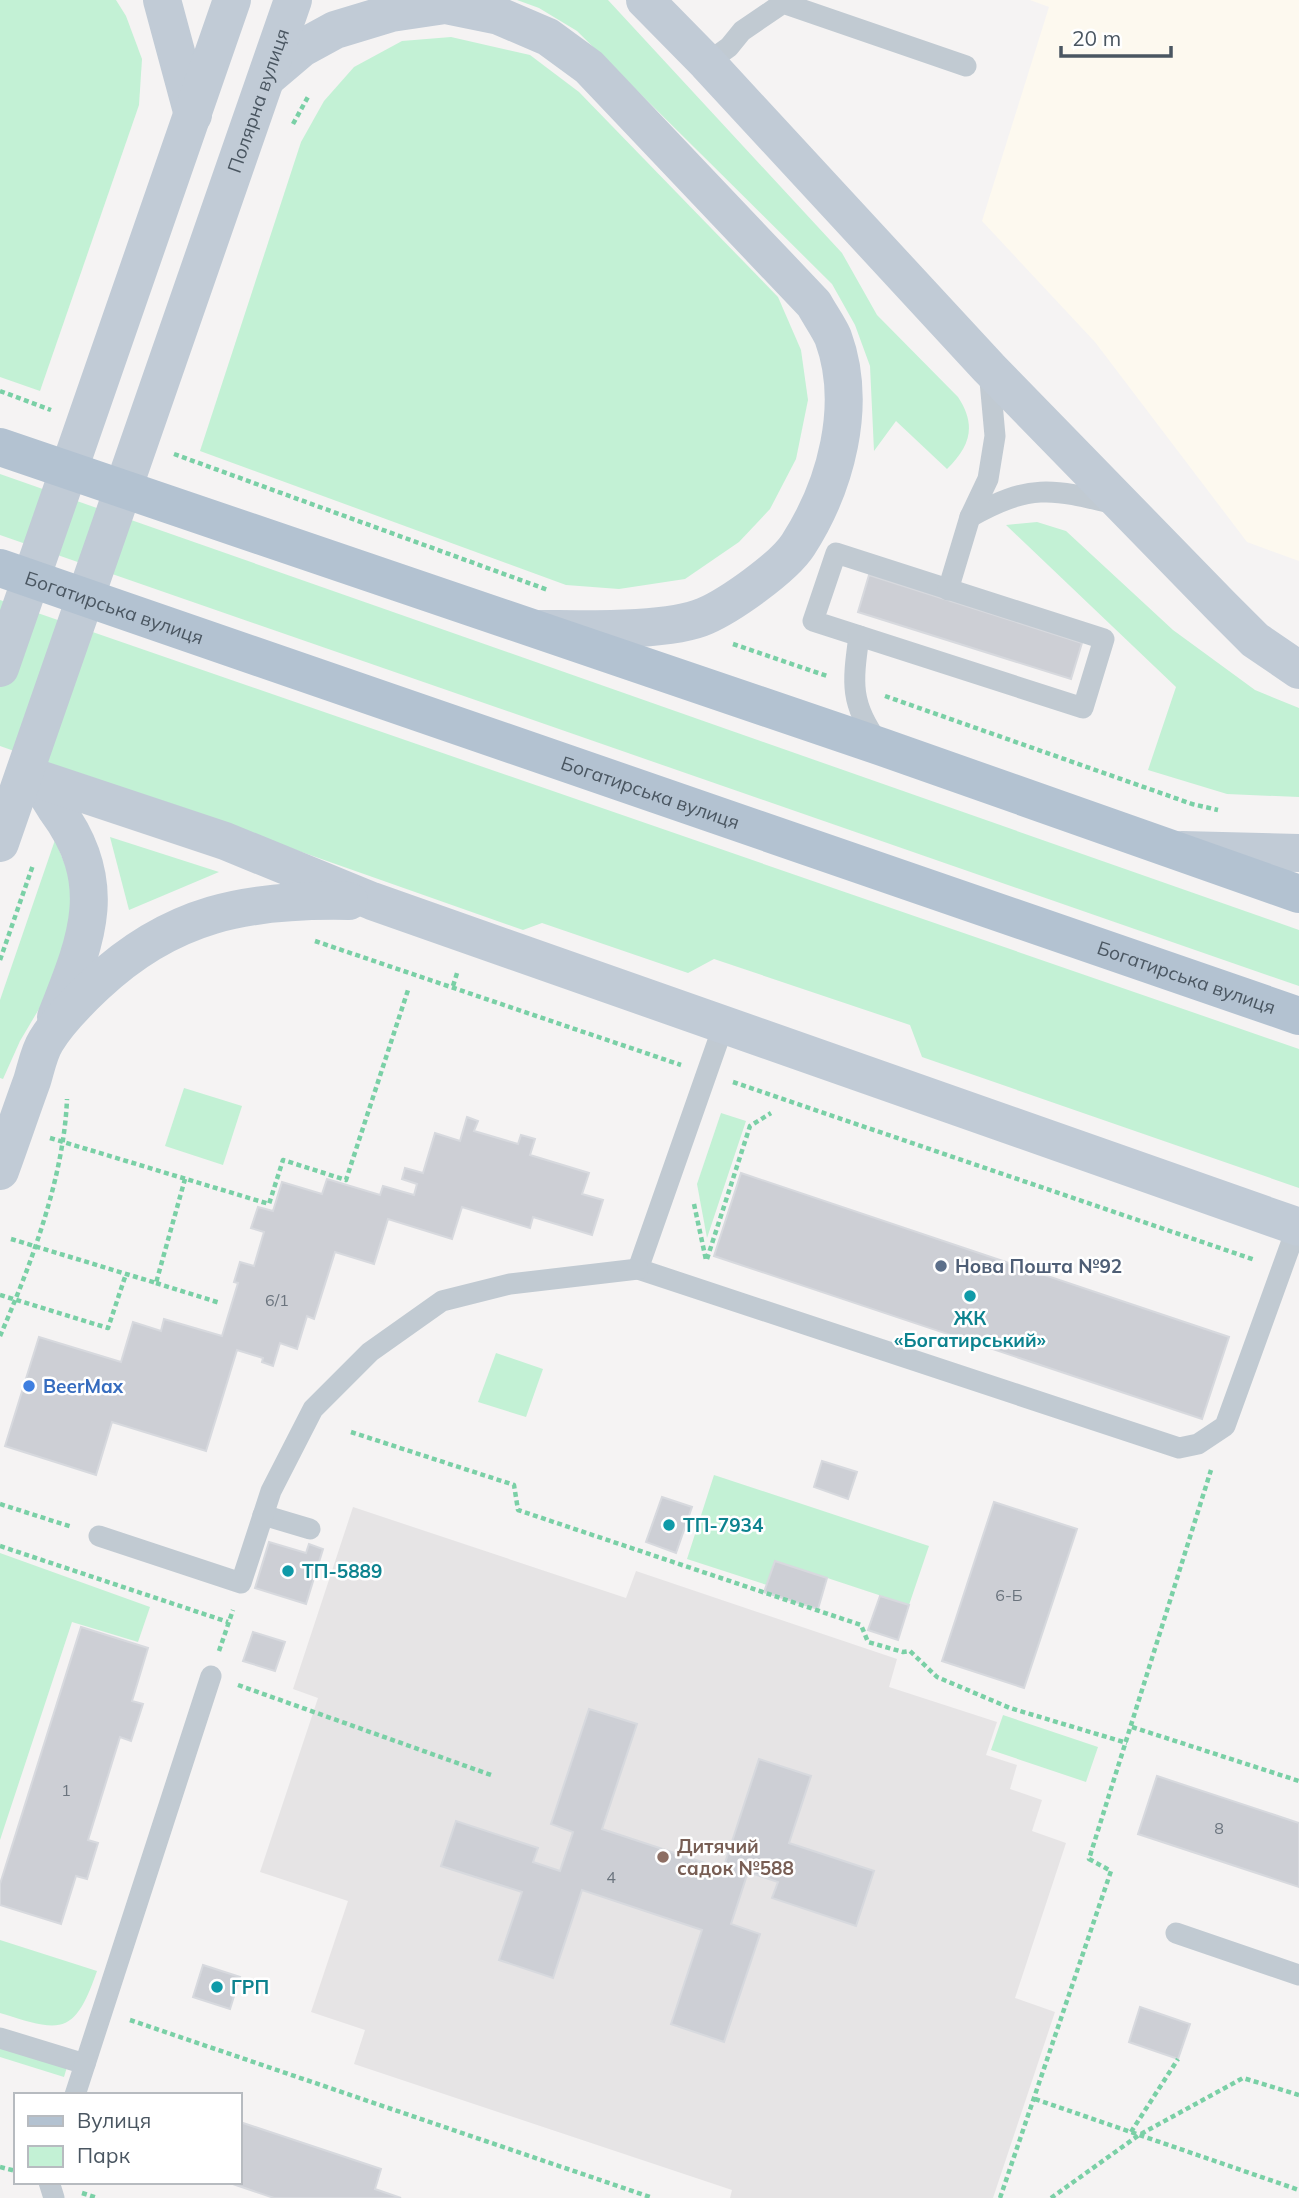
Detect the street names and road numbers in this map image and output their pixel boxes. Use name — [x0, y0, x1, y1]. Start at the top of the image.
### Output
street label: Полярна вулиця — [222, 25, 294, 176]
street label: Богатирська вулиця — [22, 566, 207, 649]
street label: Богатирська вулиця — [558, 750, 743, 834]
street label: Богатирська вулиця — [1094, 935, 1279, 1019]

